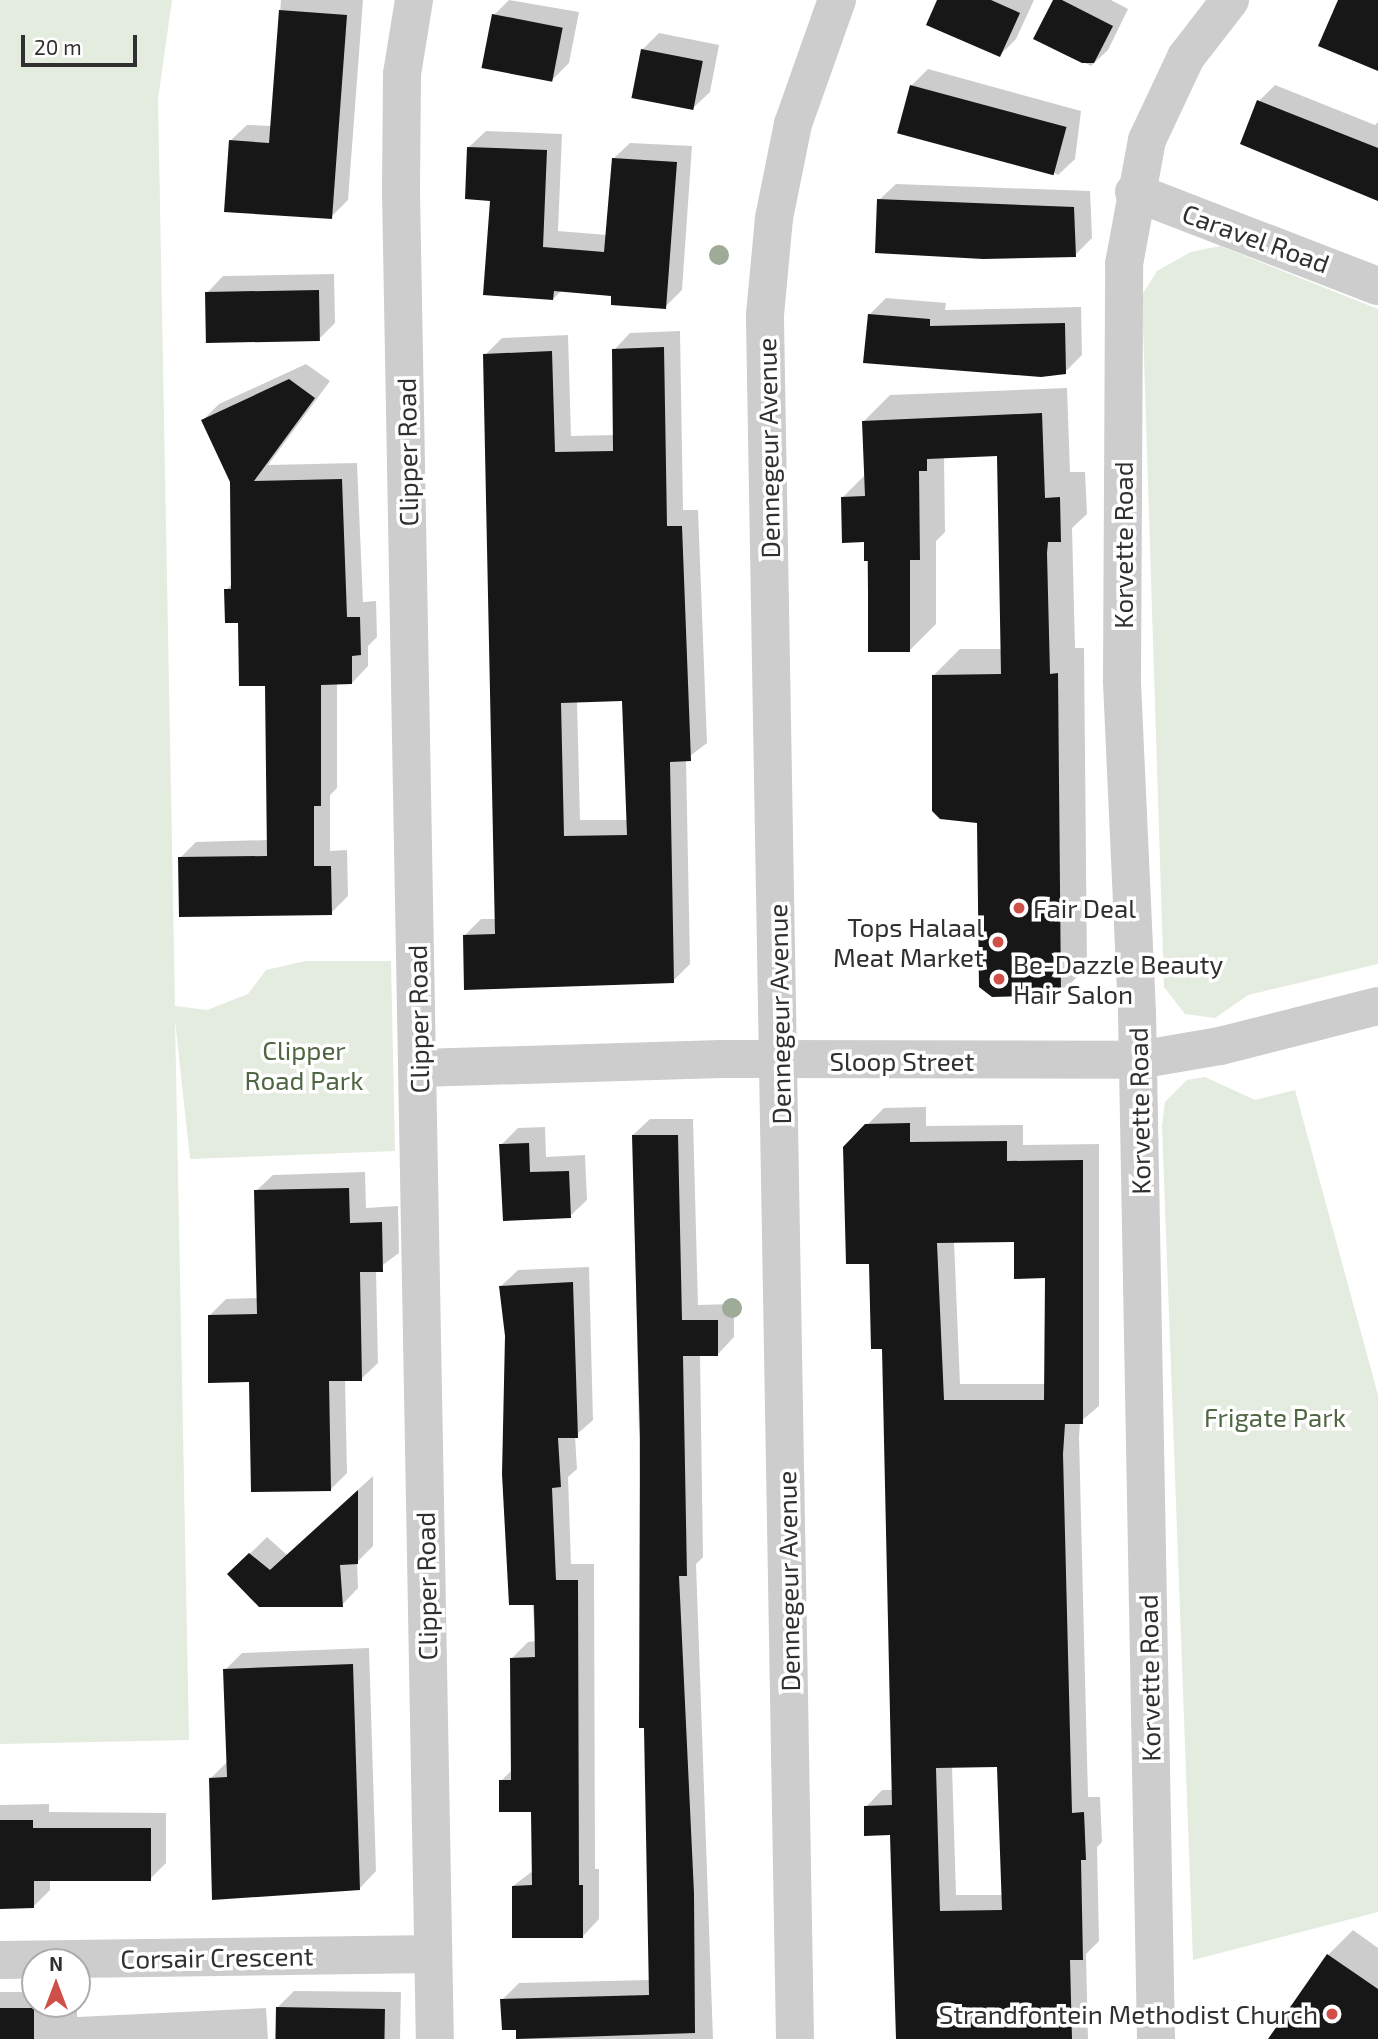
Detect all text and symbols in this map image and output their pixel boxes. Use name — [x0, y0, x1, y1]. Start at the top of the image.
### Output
scale bar — [24, 21, 140, 65]
text: 20 m — [34, 34, 82, 59]
street label: Caravel Road — [1178, 197, 1334, 279]
street label: Dennegeur Avenue — [750, 337, 786, 559]
street label: Clipper Road — [390, 377, 424, 527]
street label: Korvette Road — [1107, 461, 1139, 629]
place label: Fair Deal — [1033, 892, 1137, 924]
marker: Fair Deal — [1011, 900, 1027, 916]
street label: Dennegeur Avenue — [761, 903, 797, 1125]
place label: Tops Halaal Meat Market — [833, 911, 984, 972]
marker: Tops Halaal Meat Market — [990, 934, 1006, 950]
street label: Clipper Road — [401, 944, 435, 1094]
place label: Be-Dazzle Beauty Hair Salon — [1013, 948, 1223, 1010]
marker: Be-Dazzle Beauty Hair Salon — [991, 971, 1007, 987]
street label: Korvette Road — [1122, 1027, 1156, 1195]
park label: Clipper Road Park — [245, 1034, 363, 1096]
street label: Sloop Street — [830, 1045, 974, 1077]
park label: Frigate Park — [1204, 1401, 1346, 1433]
street label: Dennegeur Avenue — [770, 1470, 806, 1692]
street label: Clipper Road — [409, 1511, 443, 1661]
street label: Korvette Road — [1132, 1594, 1166, 1762]
street label: Corsair Crescent — [120, 1940, 314, 1974]
north arrow — [21, 1948, 91, 2018]
text: N — [49, 1952, 63, 1975]
place label: Strandfontein Methodist Church — [939, 1998, 1318, 2030]
marker: Strandfontein Methodist Church — [1324, 2006, 1340, 2022]

